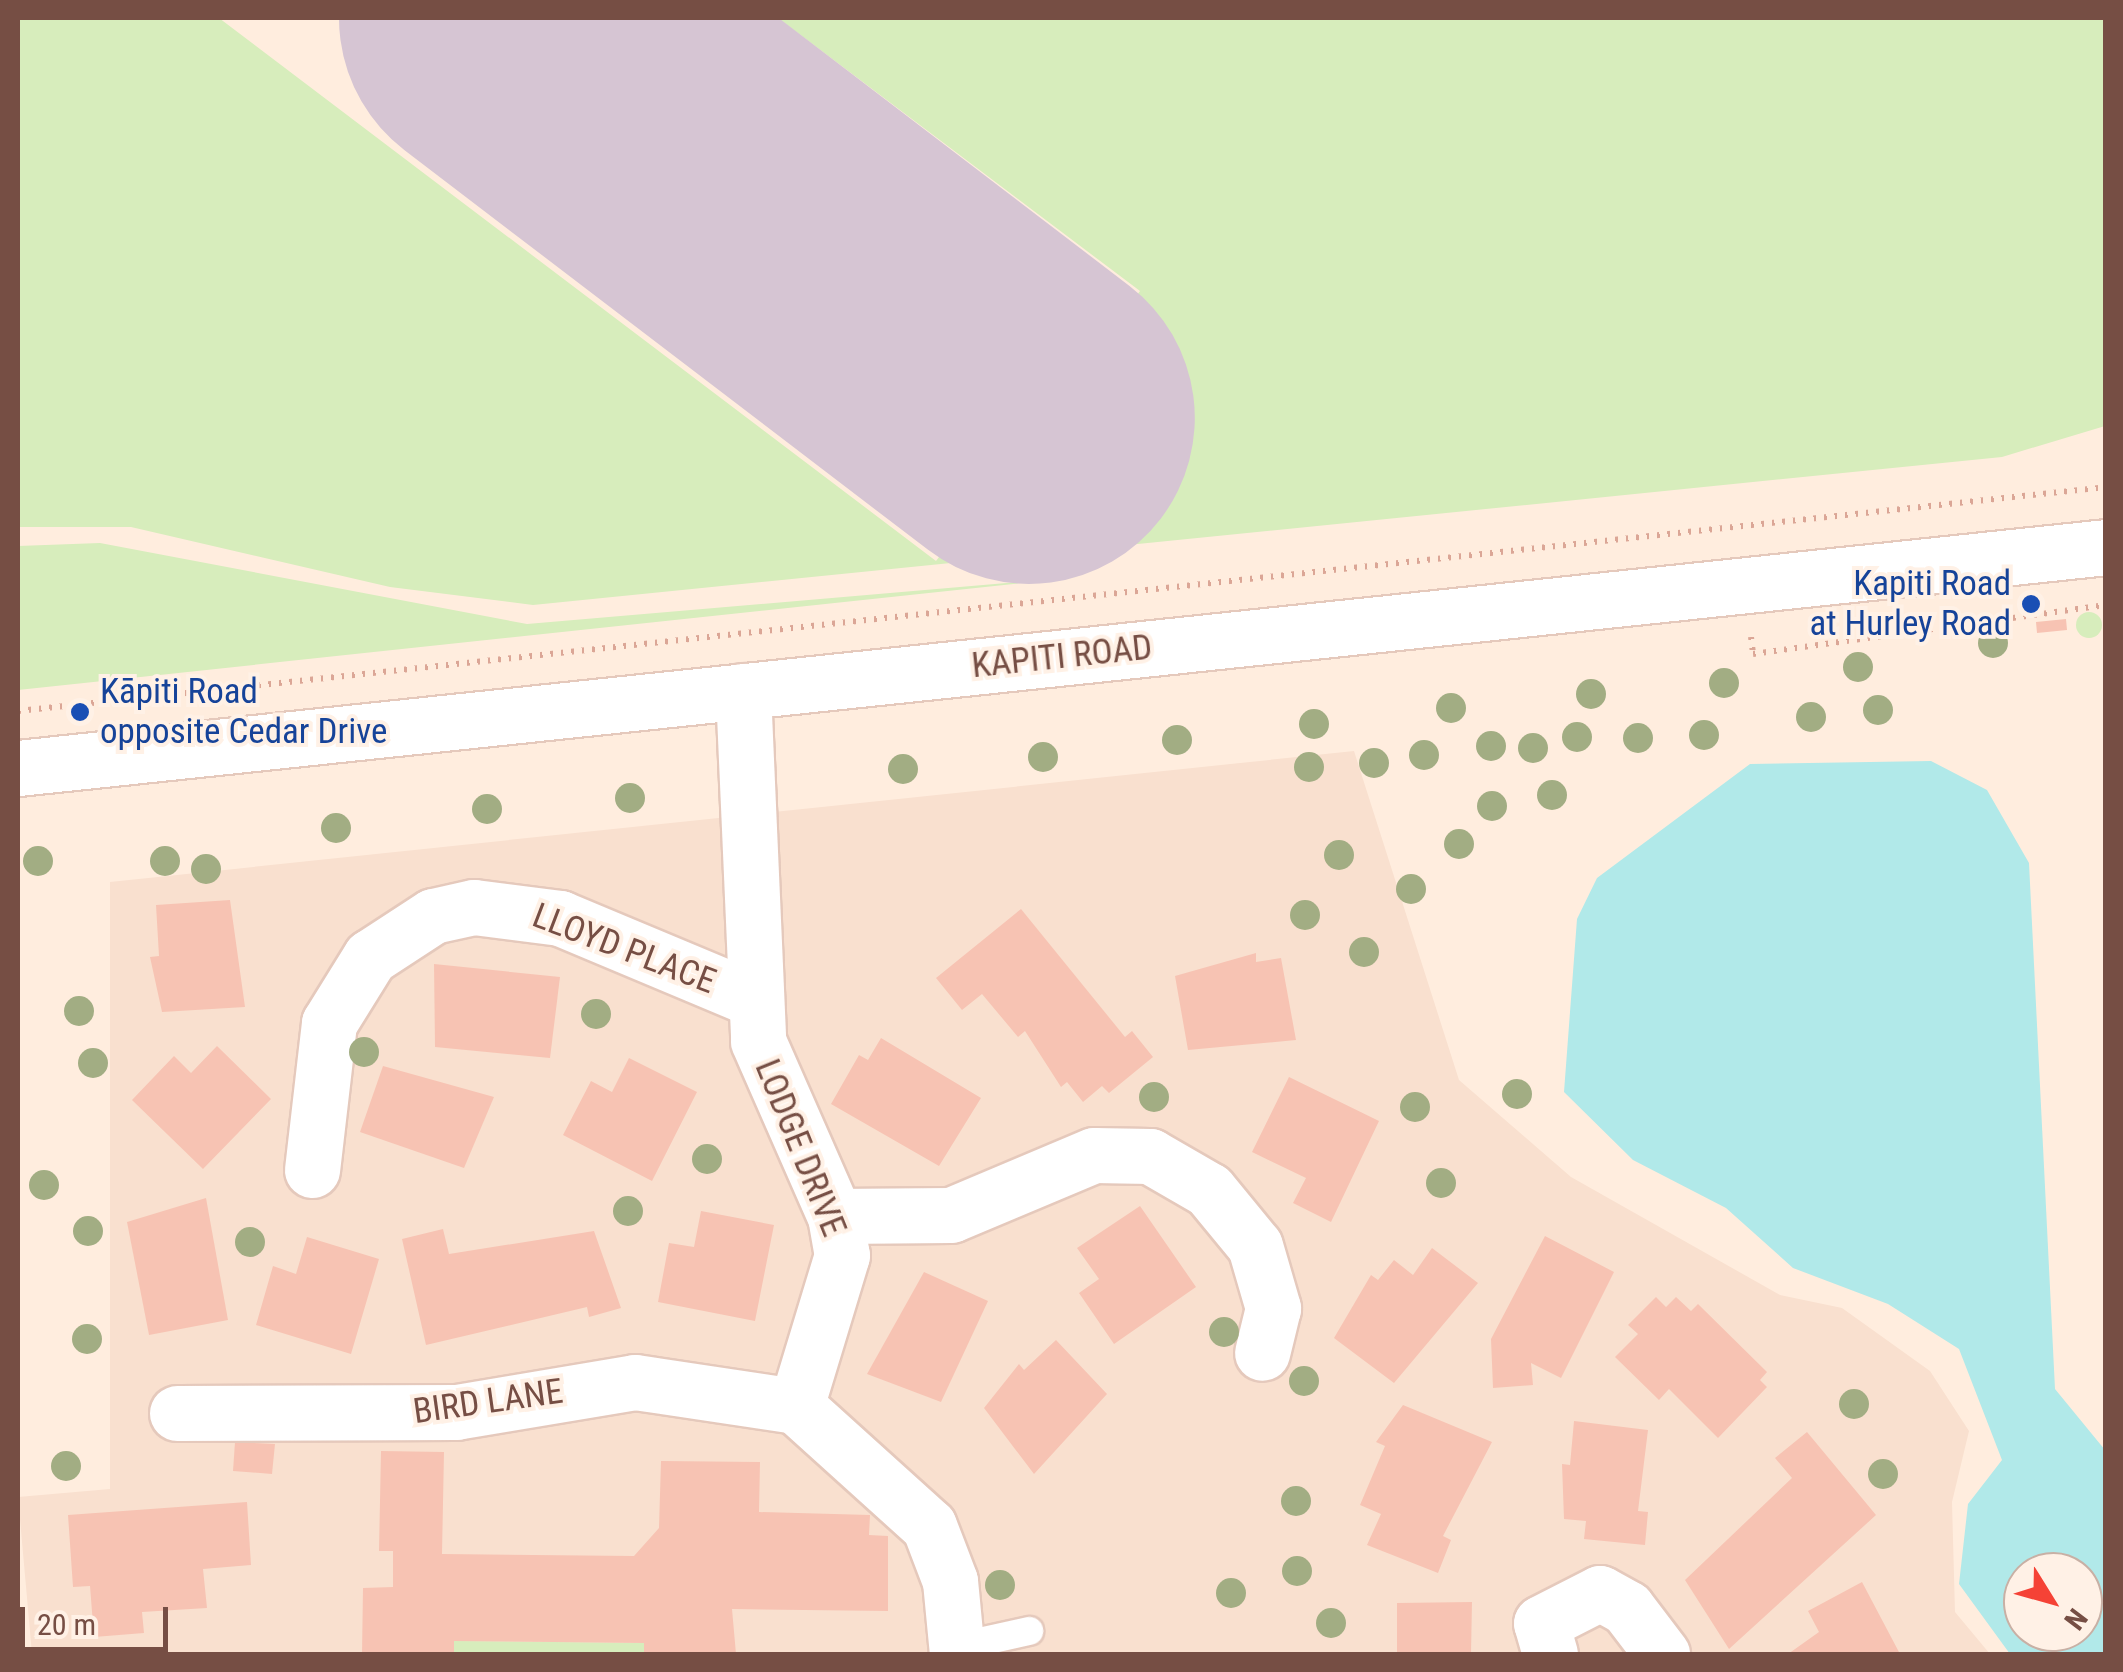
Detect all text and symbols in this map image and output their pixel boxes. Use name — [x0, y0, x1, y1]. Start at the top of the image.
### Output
place label: Kapiti Road at Hurley Road — [1809, 563, 2011, 645]
marker: Kapiti Road at Hurley Road — [2020, 593, 2042, 615]
street label: KAPITI ROAD — [970, 627, 1154, 687]
place label: Kāpiti Road opposite Cedar Drive — [100, 671, 387, 753]
marker: Kāpiti Road opposite Cedar Drive — [69, 701, 91, 723]
street label: LLOYD PLACE — [527, 895, 721, 1003]
street label: LODGE DRIVE — [746, 1053, 854, 1243]
street label: BIRD LANE — [410, 1371, 566, 1433]
north arrow — [2003, 1552, 2103, 1652]
scale bar — [25, 1587, 172, 1649]
text: N — [2057, 1602, 2094, 1636]
text: 20 m — [37, 1607, 96, 1642]

